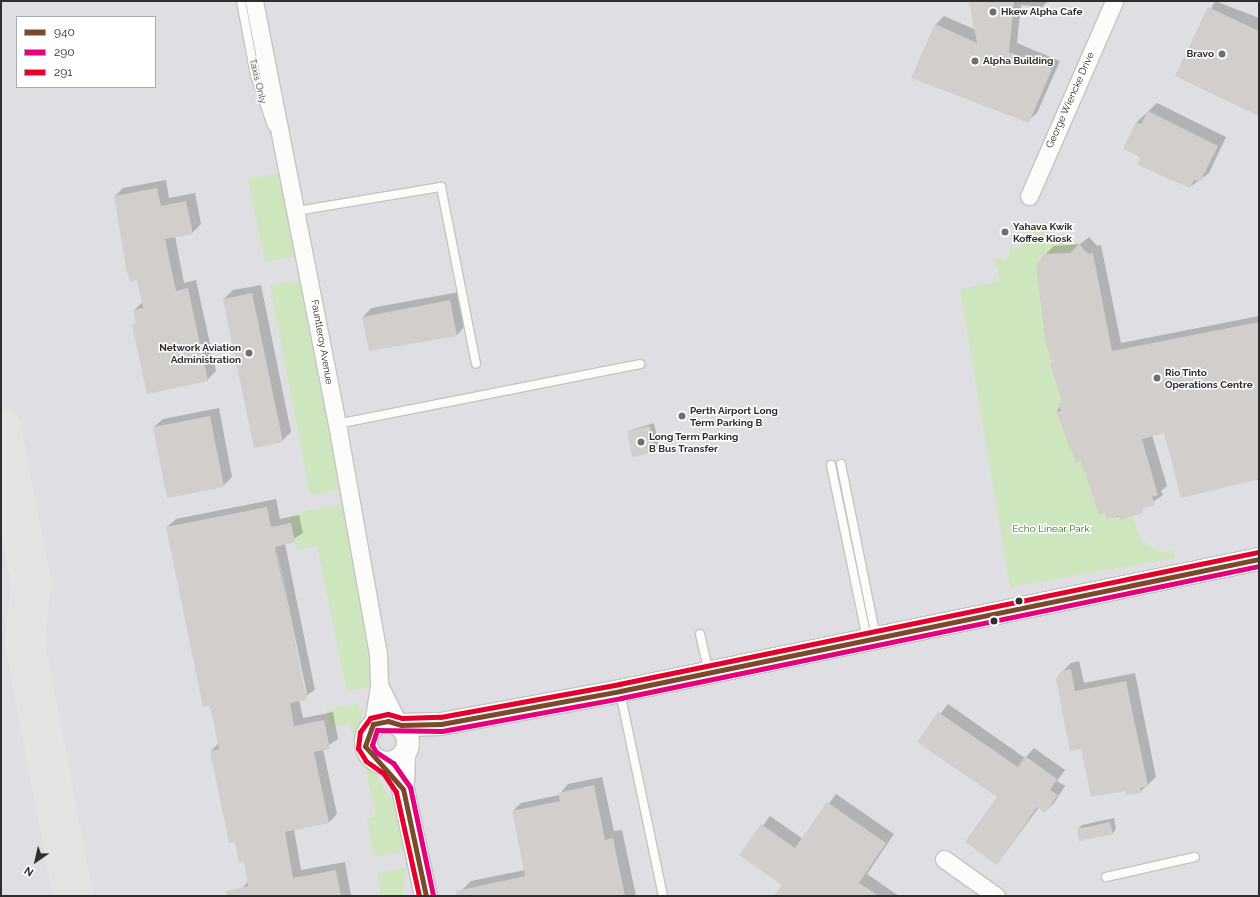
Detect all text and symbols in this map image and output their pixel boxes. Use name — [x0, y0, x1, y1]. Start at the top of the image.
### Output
place label: Hkew Alpha Cafe — [1001, 6, 1083, 18]
marker: Hkew Alpha Cafe — [988, 7, 998, 17]
legend — [16, 16, 156, 88]
text: 940 — [54, 25, 75, 39]
text: 290 — [54, 45, 75, 59]
place label: Bravo — [1186, 48, 1214, 60]
marker: Bravo — [1217, 49, 1227, 59]
street label: George Wiencke Drive — [1043, 50, 1097, 150]
place label: Alpha Building — [983, 55, 1053, 67]
marker: Alpha Building — [970, 56, 980, 66]
street label: Taxis Only — [247, 57, 269, 105]
text: 291 — [54, 65, 72, 79]
place label: Yahava Kwik Koffee Kiosk — [1013, 220, 1072, 244]
marker: Yahava Kwik Koffee Kiosk — [1000, 227, 1010, 237]
street label: Fauntleroy Avenue — [309, 298, 335, 386]
place label: Network Aviation Administration — [159, 341, 241, 364]
marker: Network Aviation Administration — [244, 348, 254, 358]
place label: Rio Tinto Operations Centre — [1165, 366, 1253, 390]
marker: Rio Tinto Operations Centre — [1152, 373, 1162, 383]
place label: Perth Airport Long Term Parking B — [690, 404, 778, 428]
marker: Perth Airport Long Term Parking B — [677, 411, 687, 421]
place label: Long Term Parking B Bus Transfer — [649, 430, 739, 454]
marker: Long Term Parking B Bus Transfer — [636, 437, 646, 447]
park label: Echo Linear Park — [1012, 523, 1090, 535]
unlabelled marker — [1014, 596, 1024, 606]
unlabelled marker — [989, 616, 999, 626]
north arrow — [16, 841, 56, 881]
text: N — [22, 864, 36, 879]

